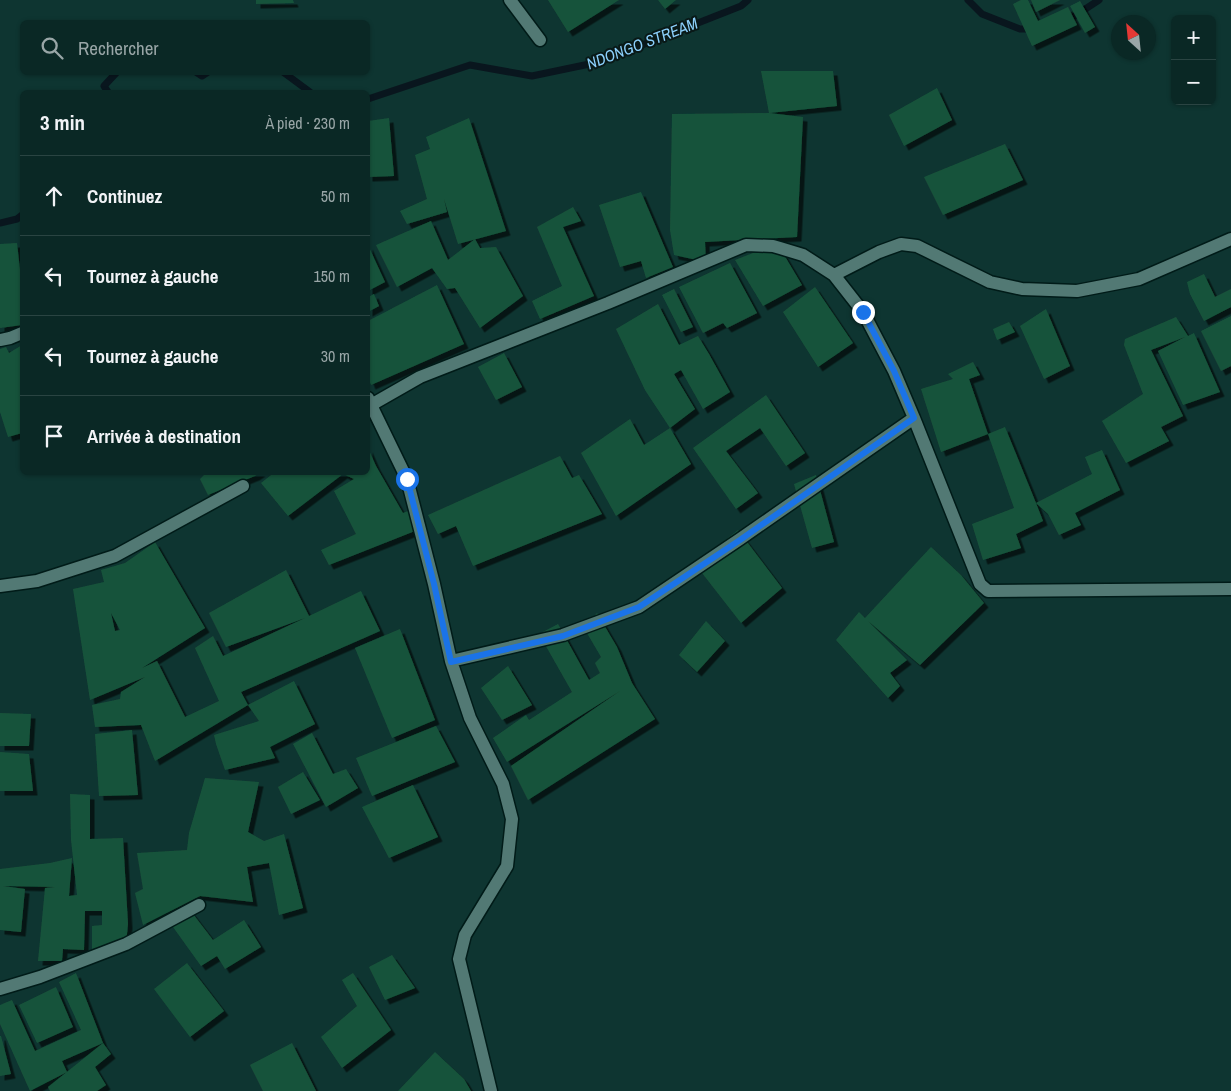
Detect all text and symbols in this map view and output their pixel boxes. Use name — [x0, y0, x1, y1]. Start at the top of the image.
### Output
water label: NDONGO STREAM — [583, 12, 701, 74]
north arrow — [1111, 15, 1156, 60]
map controls — [1171, 15, 1216, 105]
button: + — [1171, 15, 1216, 60]
search box — [20, 20, 370, 75]
icon: search — [38, 34, 66, 62]
text: Rechercher — [78, 35, 159, 61]
button: − — [1171, 60, 1216, 105]
text: 3 min — [40, 108, 85, 137]
text: À pied · 230 m — [265, 112, 350, 134]
icon: ahead — [40, 182, 68, 210]
text: Continuez — [87, 183, 162, 209]
text: 50 m — [321, 185, 350, 207]
icon: left — [40, 262, 68, 290]
text: Tournez à gauche — [87, 263, 218, 289]
text: 150 m — [314, 265, 350, 287]
route end — [852, 301, 875, 324]
icon: left — [40, 342, 68, 370]
text: Tournez à gauche — [87, 343, 218, 369]
text: 30 m — [321, 345, 350, 367]
icon: arrive — [40, 422, 68, 450]
text: Arrivée à destination — [87, 423, 241, 449]
route start — [396, 468, 419, 491]

